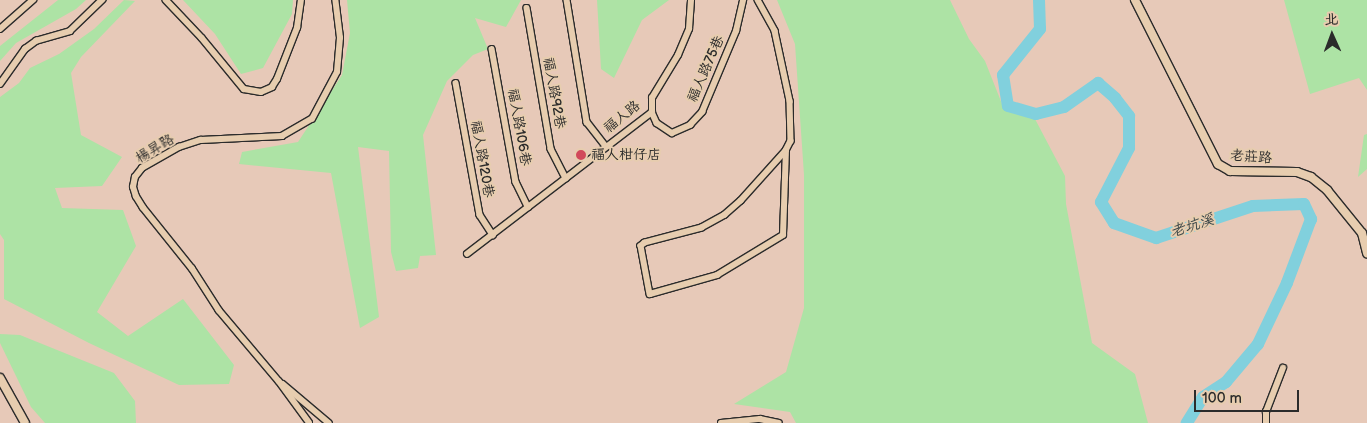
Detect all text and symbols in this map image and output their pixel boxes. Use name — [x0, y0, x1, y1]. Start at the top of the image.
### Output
north arrow — [1307, 10, 1357, 60]
text: 北 — [1324, 11, 1339, 28]
street label: 福人路75巷 — [684, 33, 728, 105]
street label: 福人路92巷 — [539, 56, 569, 130]
street label: 福人路106巷 — [504, 87, 534, 167]
street label: 福人路 — [600, 97, 644, 137]
street label: 福人路120巷 — [467, 119, 497, 199]
street label: 楊昇路 — [133, 131, 177, 167]
place label: 福人柑仔店 — [591, 147, 661, 163]
street label: 老莊路 — [1229, 147, 1273, 167]
marker: 福人柑仔店 — [575, 149, 587, 161]
water label: 老坑溪 — [1168, 210, 1216, 242]
scale bar — [1197, 380, 1302, 412]
text: 100 m — [1202, 389, 1242, 408]

